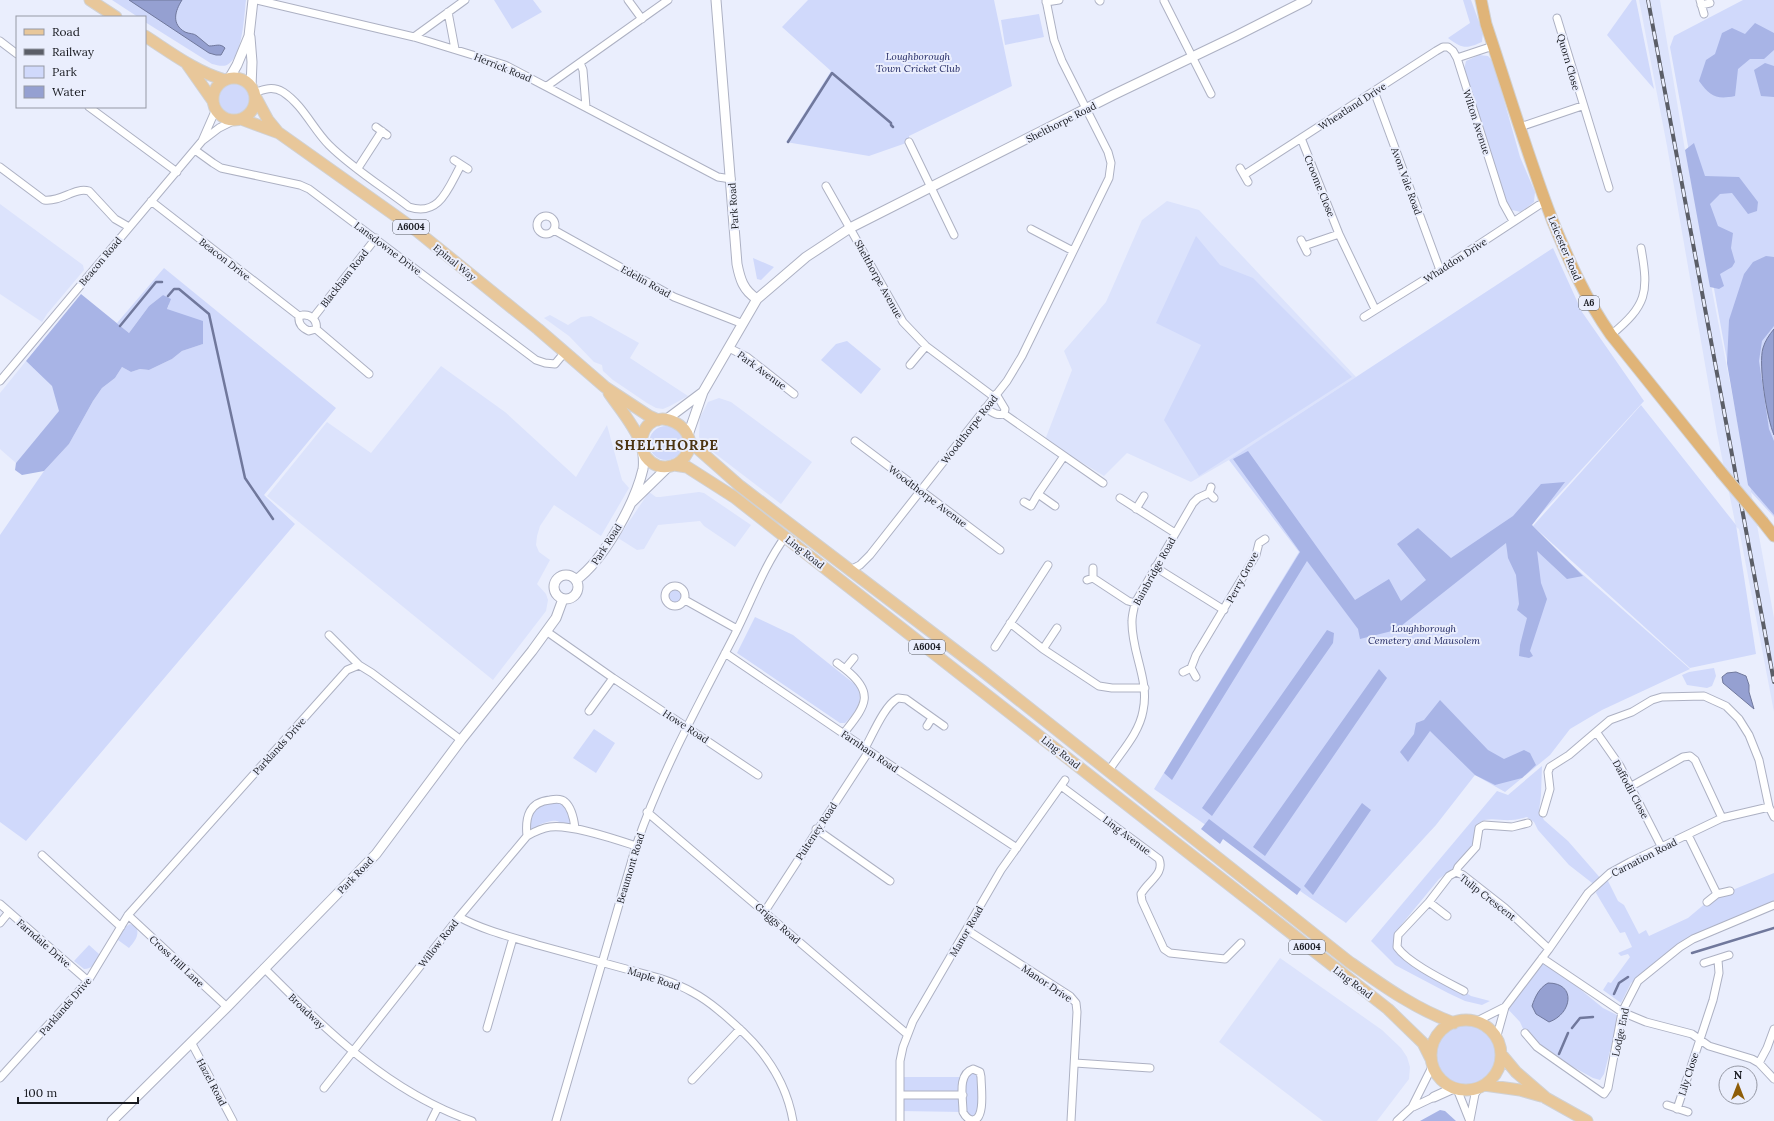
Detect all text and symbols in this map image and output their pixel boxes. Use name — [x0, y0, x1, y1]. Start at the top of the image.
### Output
legend — [16, 16, 146, 108]
text: Road — [52, 24, 80, 39]
street label: Quorn Close — [1554, 32, 1583, 93]
text: Railway — [52, 44, 95, 59]
street label: Herrick Road — [472, 50, 534, 85]
park label: Loughborough Town Cricket Club — [876, 50, 960, 75]
text: Park — [52, 64, 78, 79]
street label: Wheatland Drive — [1316, 79, 1389, 133]
text: Water — [52, 84, 87, 99]
street label: Wilton Avenue — [1460, 88, 1493, 157]
street label: Shelthorpe Road — [1024, 99, 1099, 146]
street label: Avon Vale Road — [1388, 145, 1425, 217]
street label: Croome Close — [1301, 153, 1338, 220]
street label: Park Road — [725, 182, 742, 230]
street label: Leicester Road — [1545, 214, 1584, 282]
street label: Lansdowne Drive — [352, 219, 424, 278]
road number: A6004 — [393, 220, 429, 234]
street label: Beacon Road — [76, 234, 125, 288]
street label: Beacon Drive — [196, 235, 253, 284]
street label: Whaddon Drive — [1421, 235, 1490, 286]
street label: Shelthorpe Avenue — [852, 238, 906, 321]
street label: Epinal Way — [431, 241, 479, 284]
street label: Blackham Road — [318, 246, 371, 310]
street label: Edelin Road — [619, 262, 673, 300]
road number: A6 — [1579, 296, 1599, 310]
street label: Park Avenue — [735, 348, 789, 393]
street label: Woodthorpe Road — [938, 392, 1001, 467]
district label: SHELTHORPE — [615, 436, 719, 454]
street label: Woodthorpe Avenue — [886, 463, 970, 531]
street label: Park Road — [588, 521, 625, 567]
street label: Ling Road — [783, 533, 827, 572]
street label: Bainbridge Road — [1130, 535, 1179, 608]
street label: Perry Grove — [1224, 549, 1262, 605]
park label: Loughborough Cemetery and Mausolem — [1368, 622, 1480, 647]
road number: A6004 — [909, 640, 945, 654]
street label: Howe Road — [660, 707, 711, 746]
street label: Parklands Drive — [250, 714, 309, 778]
street label: Farnham Road — [838, 727, 901, 775]
street label: Ling Road — [1039, 733, 1083, 772]
street label: Daffodil Close — [1610, 757, 1652, 821]
street label: Pulteney Road — [793, 800, 840, 863]
street label: Ling Avenue — [1100, 813, 1154, 858]
street label: Beaumont Road — [614, 831, 647, 905]
street label: Carnation Road — [1609, 835, 1679, 880]
street label: Park Road — [334, 854, 376, 897]
street label: Tulip Crescent — [1457, 871, 1519, 924]
street label: Griggs Road — [752, 900, 803, 947]
street label: Manor Road — [947, 904, 986, 959]
street label: Farndale Drive — [14, 916, 74, 971]
street label: Willow Road — [416, 917, 461, 970]
street label: Cross Hill Lane — [147, 933, 207, 990]
road number: A6004 — [1289, 940, 1325, 954]
street label: Manor Drive — [1019, 962, 1075, 1005]
street label: Ling Road — [1330, 963, 1375, 1001]
street label: Maple Road — [626, 964, 682, 993]
street label: Parklands Drive — [37, 974, 95, 1038]
street label: Broadway — [286, 991, 328, 1032]
street label: Lodge End — [1609, 1007, 1632, 1058]
street label: Lily Close — [1675, 1050, 1702, 1097]
street label: Hazel Road — [194, 1056, 229, 1108]
north arrow — [1718, 1065, 1758, 1105]
text: N — [1734, 1068, 1743, 1082]
scale bar — [18, 1079, 138, 1105]
text: 100 m — [24, 1085, 57, 1100]

